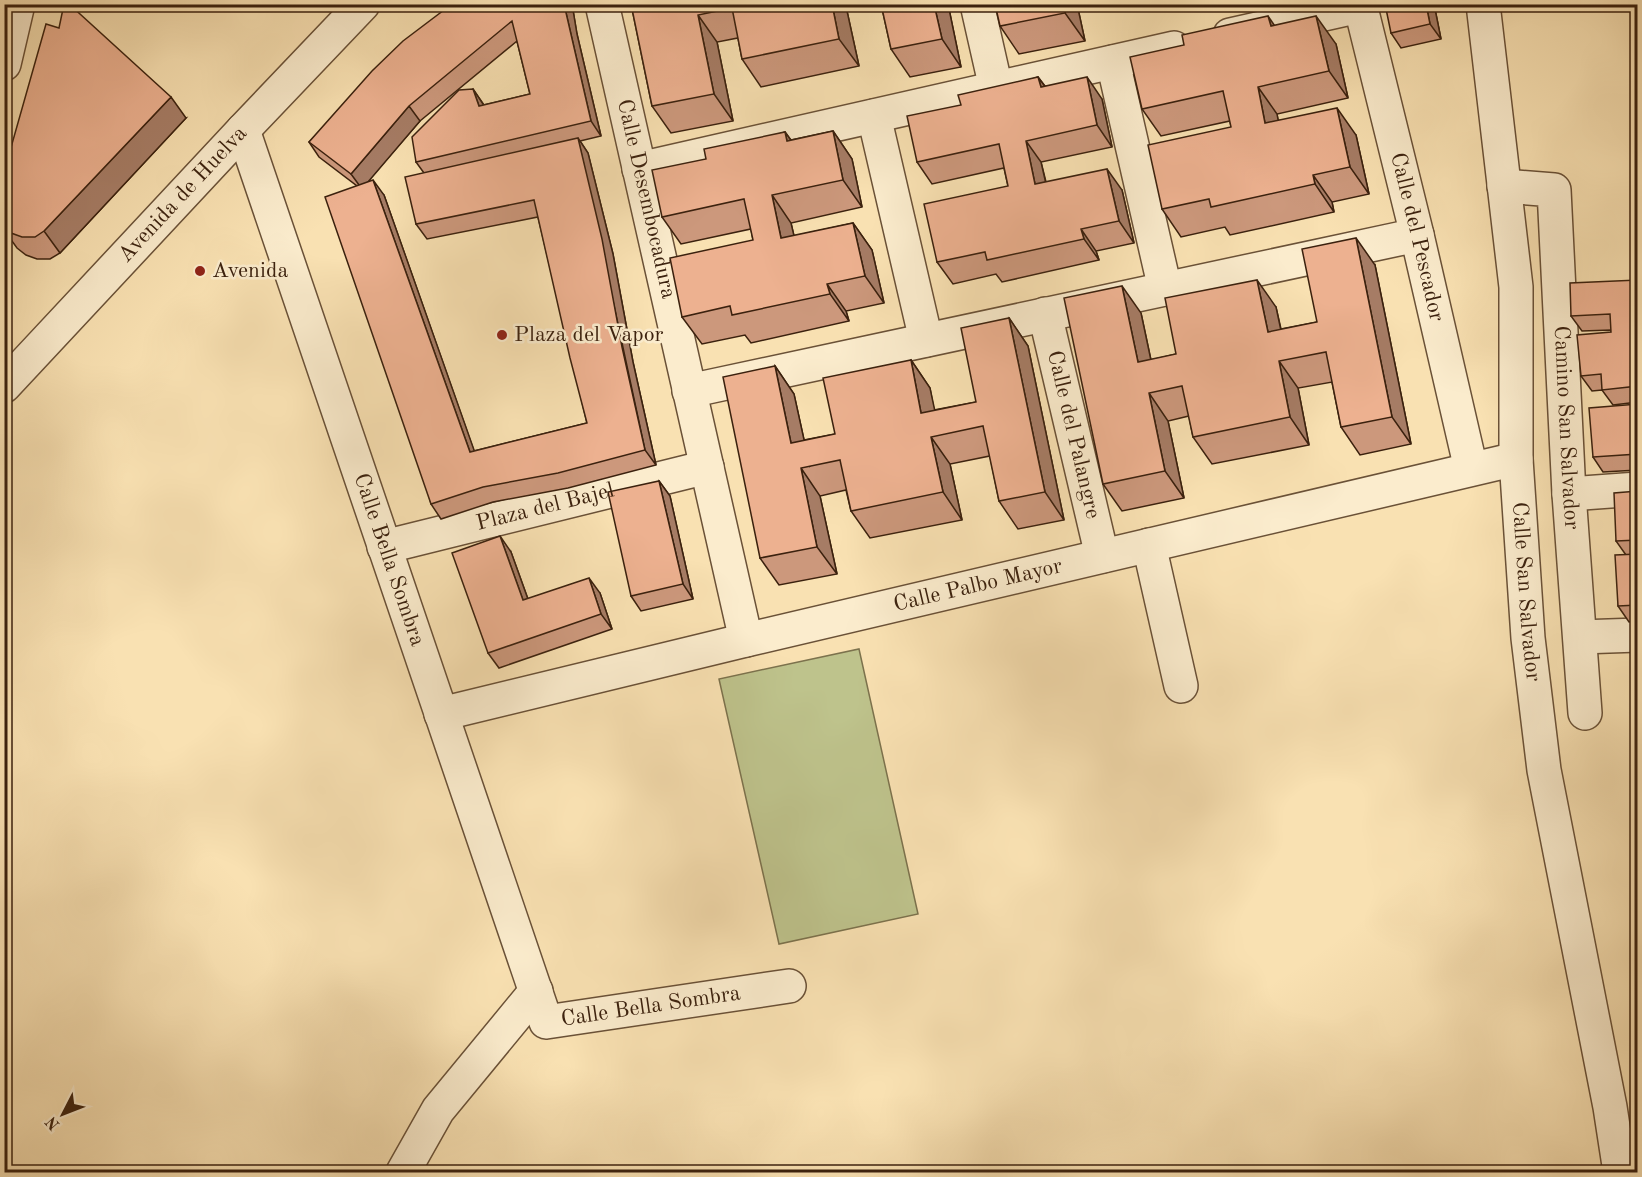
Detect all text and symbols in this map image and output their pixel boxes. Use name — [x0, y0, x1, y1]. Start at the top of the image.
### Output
street label: Calle Desembocadura — [613, 97, 679, 301]
street label: Avenida de Huelva — [114, 122, 251, 267]
street label: Calle del Pescador — [1386, 150, 1448, 324]
place label: Avenida — [212, 260, 288, 282]
marker: Avenida — [193, 264, 207, 278]
place label: Plaza del Vapor — [514, 324, 664, 346]
street label: Camino San Salvador — [1550, 325, 1583, 530]
marker: Plaza del Vapor — [495, 328, 509, 342]
street label: Calle del Palangre — [1043, 348, 1104, 521]
street label: Calle Bella Sombra — [349, 471, 429, 649]
street label: Plaza del Bajel — [474, 479, 616, 535]
street label: Calle San Salvador — [1508, 501, 1544, 683]
street label: Calle Palbo Mayor — [891, 555, 1064, 616]
street label: Calle Bella Sombra — [560, 982, 742, 1031]
north arrow — [33, 1084, 93, 1144]
text: N — [43, 1112, 63, 1133]

